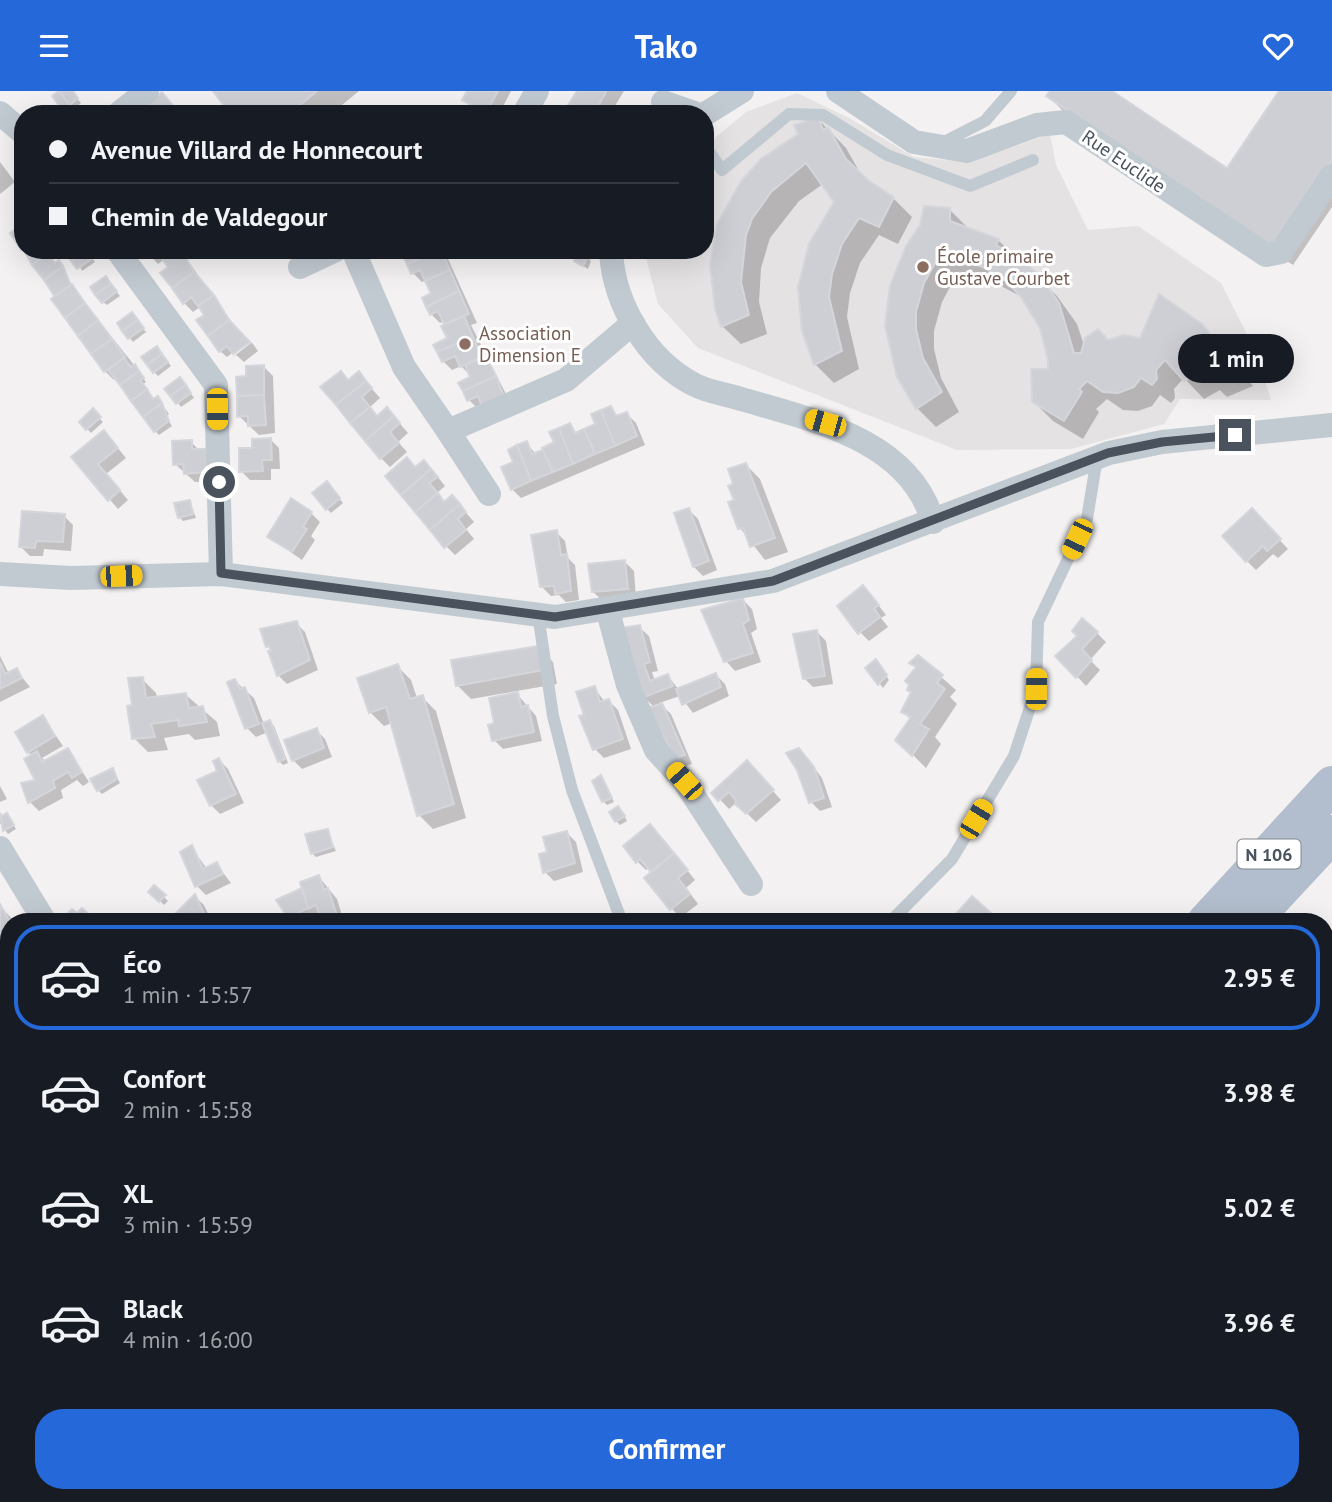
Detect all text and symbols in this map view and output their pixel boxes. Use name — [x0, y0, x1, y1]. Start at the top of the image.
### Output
text: Tako — [634, 25, 698, 67]
icon: menu — [35, 27, 73, 65]
icon: heart — [1259, 27, 1297, 65]
street label: Rue Euclide — [1078, 124, 1170, 198]
text: Avenue Villard de Honnecourt — [91, 133, 422, 166]
text: Chemin de Valdegour — [91, 200, 327, 233]
place label: École primaire Gustave Courbet — [937, 244, 1070, 290]
marker: École primaire Gustave Courbet — [915, 259, 931, 275]
place label: Association Dimension E — [479, 321, 581, 367]
callout: 1 min — [1177, 334, 1293, 383]
marker: Association Dimension E — [457, 336, 473, 352]
text: 1 min — [1208, 344, 1264, 373]
car — [207, 388, 228, 430]
car — [802, 407, 849, 439]
route end — [1219, 419, 1251, 451]
route start — [203, 466, 235, 498]
car — [1059, 516, 1096, 562]
car — [100, 565, 143, 587]
car — [1026, 668, 1047, 710]
car — [663, 758, 706, 804]
car — [957, 796, 996, 842]
road number: N 106 — [1238, 839, 1300, 869]
icon: car — [39, 946, 102, 1009]
text: Éco — [123, 947, 161, 980]
text: 2.95 € — [1223, 961, 1295, 994]
text: 1 min · 15:57 — [123, 980, 253, 1009]
icon: car — [39, 1061, 102, 1124]
text: Confort — [123, 1062, 206, 1095]
text: 3.98 € — [1223, 1076, 1295, 1109]
text: 2 min · 15:58 — [123, 1095, 253, 1124]
icon: car — [39, 1176, 102, 1239]
text: XL — [123, 1177, 153, 1210]
text: 5.02 € — [1223, 1191, 1295, 1224]
text: 3 min · 15:59 — [123, 1210, 253, 1239]
icon: car — [39, 1291, 102, 1354]
text: Black — [123, 1292, 183, 1325]
text: 3.96 € — [1223, 1306, 1295, 1339]
text: 4 min · 16:00 — [123, 1325, 253, 1354]
button: Confirmer — [35, 1409, 1299, 1489]

